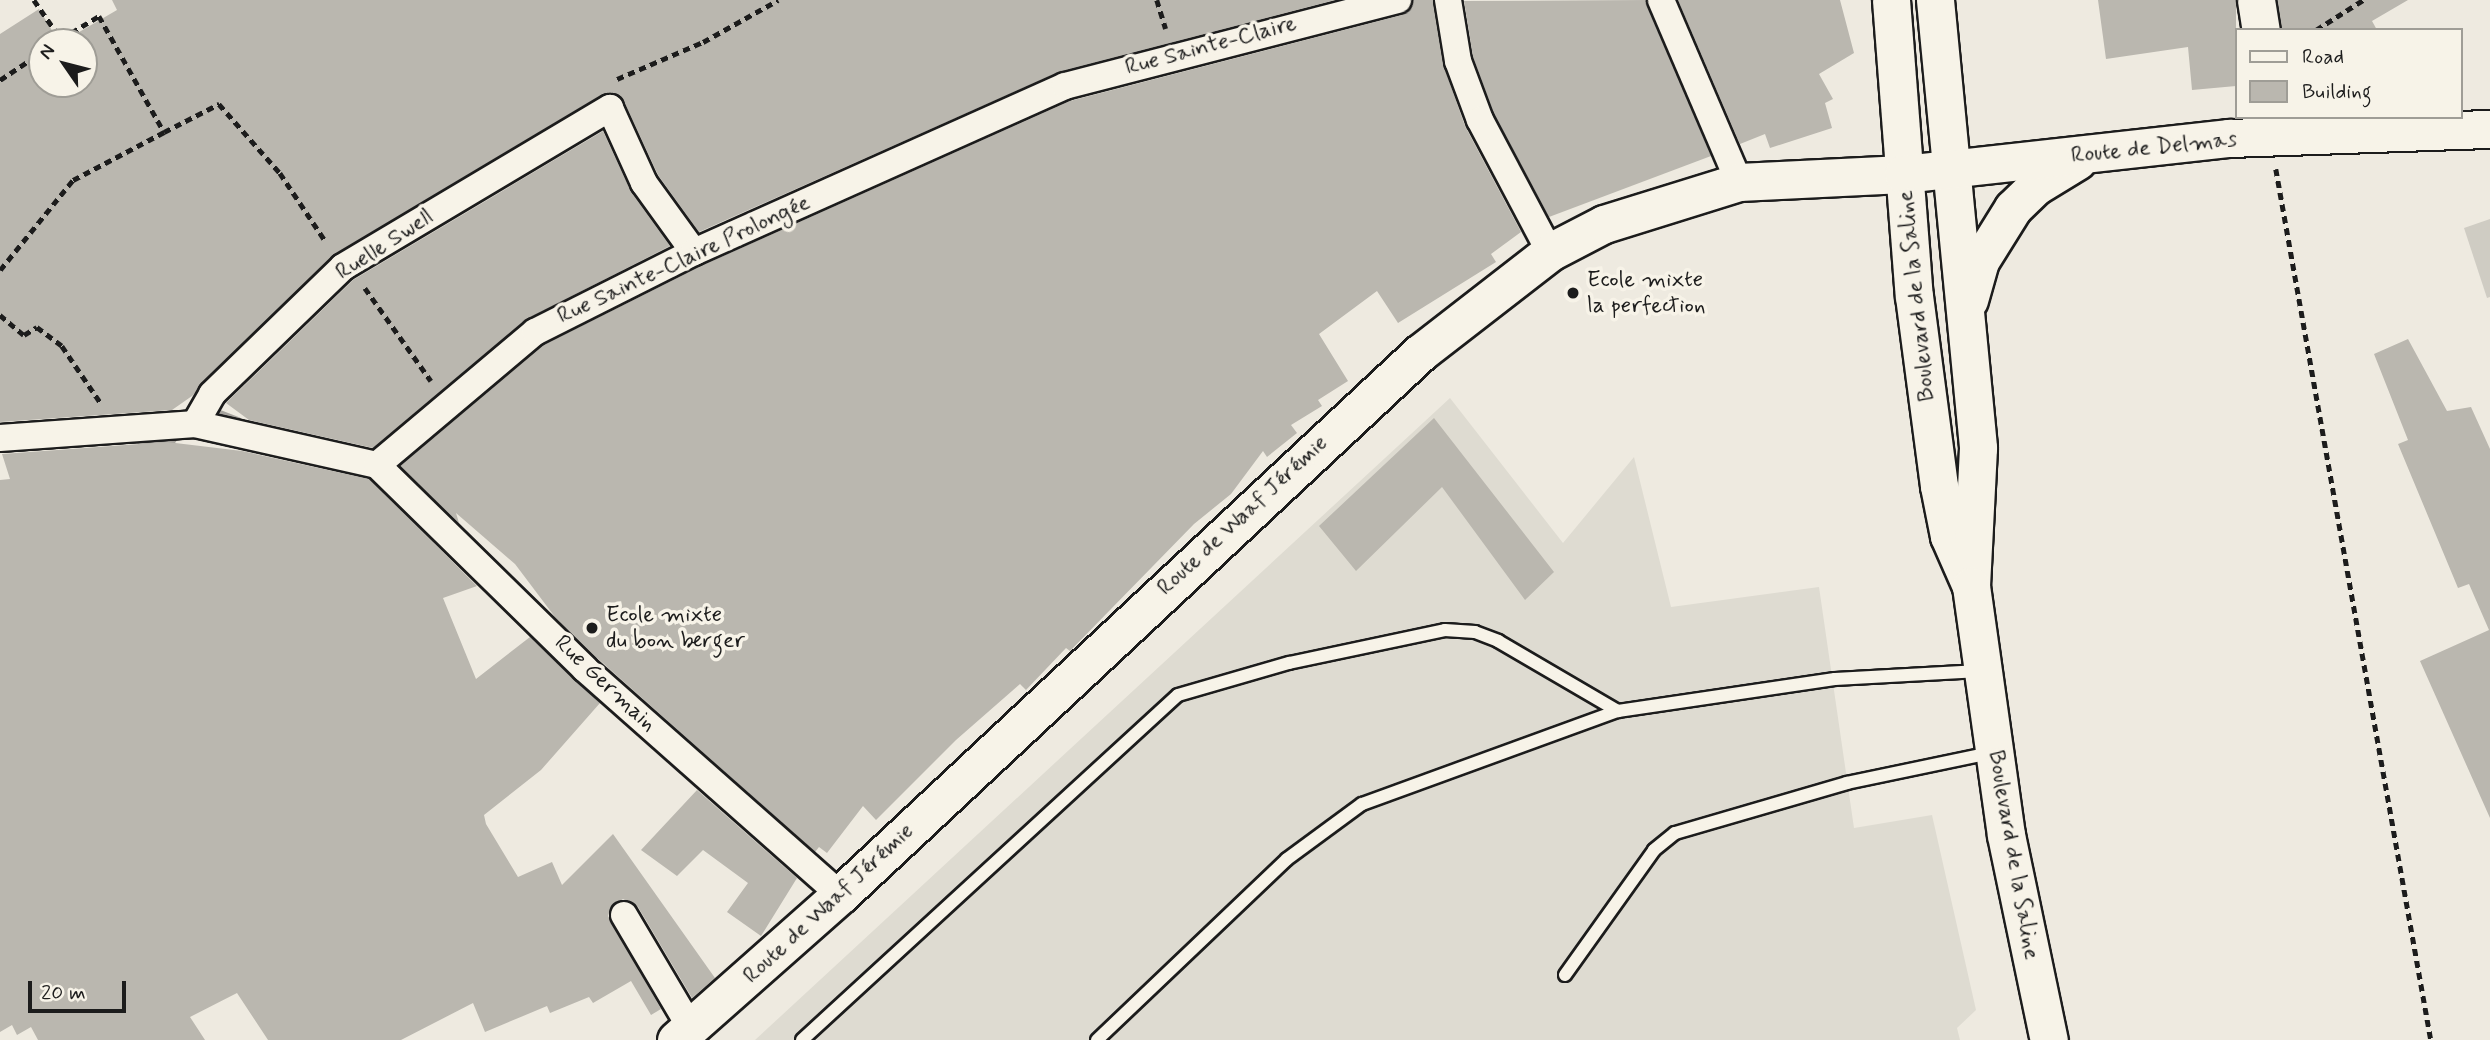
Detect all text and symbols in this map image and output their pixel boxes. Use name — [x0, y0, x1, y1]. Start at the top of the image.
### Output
street label: Rue Sainte-Claire — [1123, 10, 1299, 82]
north arrow — [28, 28, 98, 98]
legend — [2234, 28, 2462, 119]
text: N — [33, 39, 61, 64]
text: Road — [2302, 43, 2344, 71]
text: Building — [2302, 78, 2372, 106]
street label: Route de Delmas — [2072, 126, 2236, 170]
street label: Rue Sainte-Claire Prolongée — [554, 190, 814, 330]
street label: Boulevard de la Saline — [1892, 190, 1942, 402]
street label: Ruelle Swell — [331, 203, 439, 287]
place label: Ecole mixte la perfection — [1587, 266, 1703, 320]
marker: Ecole mixte la perfection — [1565, 285, 1581, 301]
street label: Route de Waaf Jérémie — [1152, 430, 1334, 602]
place label: Ecole mixte du bon berger — [606, 601, 738, 655]
marker: Ecole mixte du bon berger — [584, 620, 600, 636]
street label: Rue Germain — [548, 630, 662, 738]
street label: Boulevard de la Saline — [1981, 749, 2045, 961]
street label: Route de Waaf Jérémie — [738, 818, 920, 990]
scale bar — [32, 967, 130, 1011]
text: 20 m — [41, 979, 86, 1007]

